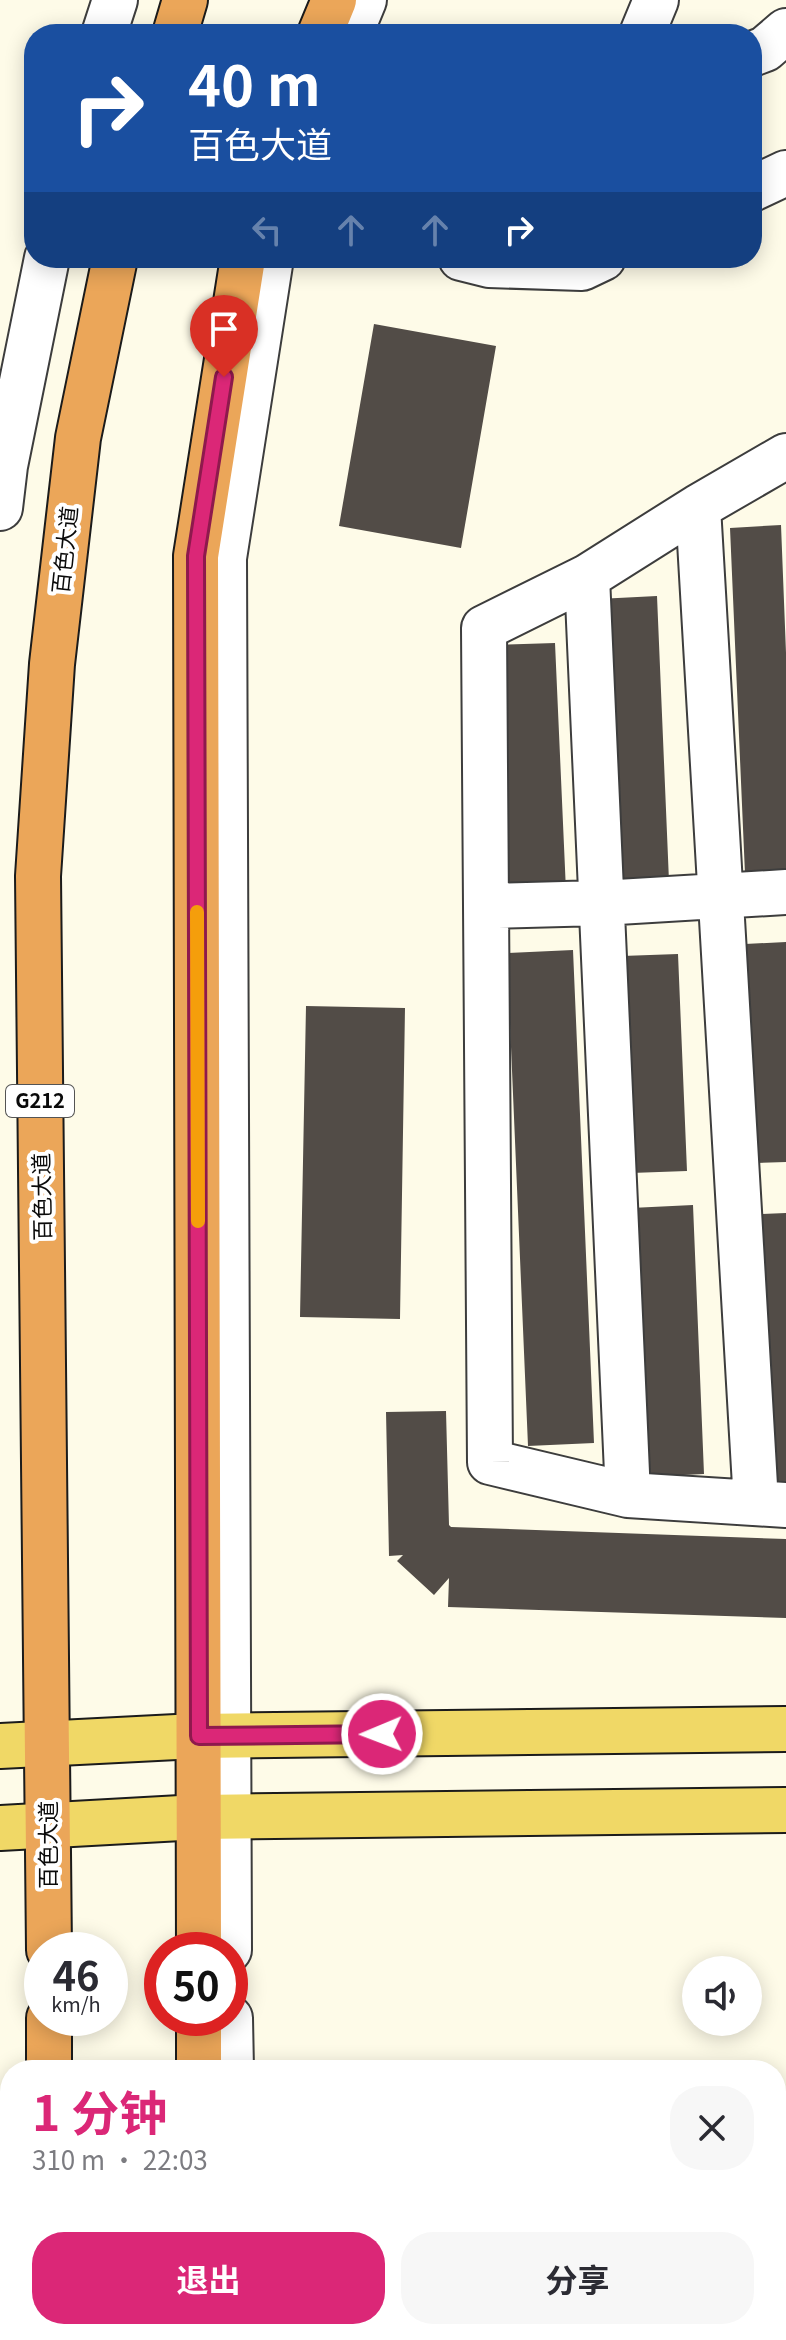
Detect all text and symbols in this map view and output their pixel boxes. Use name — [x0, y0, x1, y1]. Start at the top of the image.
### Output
text: 40 m — [188, 41, 321, 122]
icon: right — [56, 56, 160, 160]
text: 百色大道 — [188, 116, 332, 168]
icon: left — [245, 208, 289, 252]
icon: ahead — [329, 208, 373, 252]
icon: ahead — [413, 208, 457, 252]
icon: right — [497, 208, 541, 252]
pin — [190, 295, 258, 377]
icon: arrive — [202, 307, 246, 351]
street label: 百色大道 — [42, 504, 84, 595]
road number: G212 — [6, 1085, 74, 1117]
street label: 百色大道 — [23, 1153, 57, 1241]
position arrow — [340, 1692, 424, 1776]
street label: 百色大道 — [30, 1801, 62, 1889]
speed limit sign: 50 — [144, 1932, 248, 2036]
text: 46 — [52, 1945, 100, 2003]
map controls — [682, 1956, 762, 2036]
button: sound — [682, 1956, 762, 2036]
text: km/h — [51, 1989, 101, 2018]
text: 1 分钟 — [32, 2075, 167, 2145]
button: close — [670, 2086, 754, 2170]
text: 310 m · 22:03 — [32, 2140, 208, 2177]
button: 退出 — [32, 2232, 385, 2324]
button: 分享 — [401, 2232, 754, 2324]

